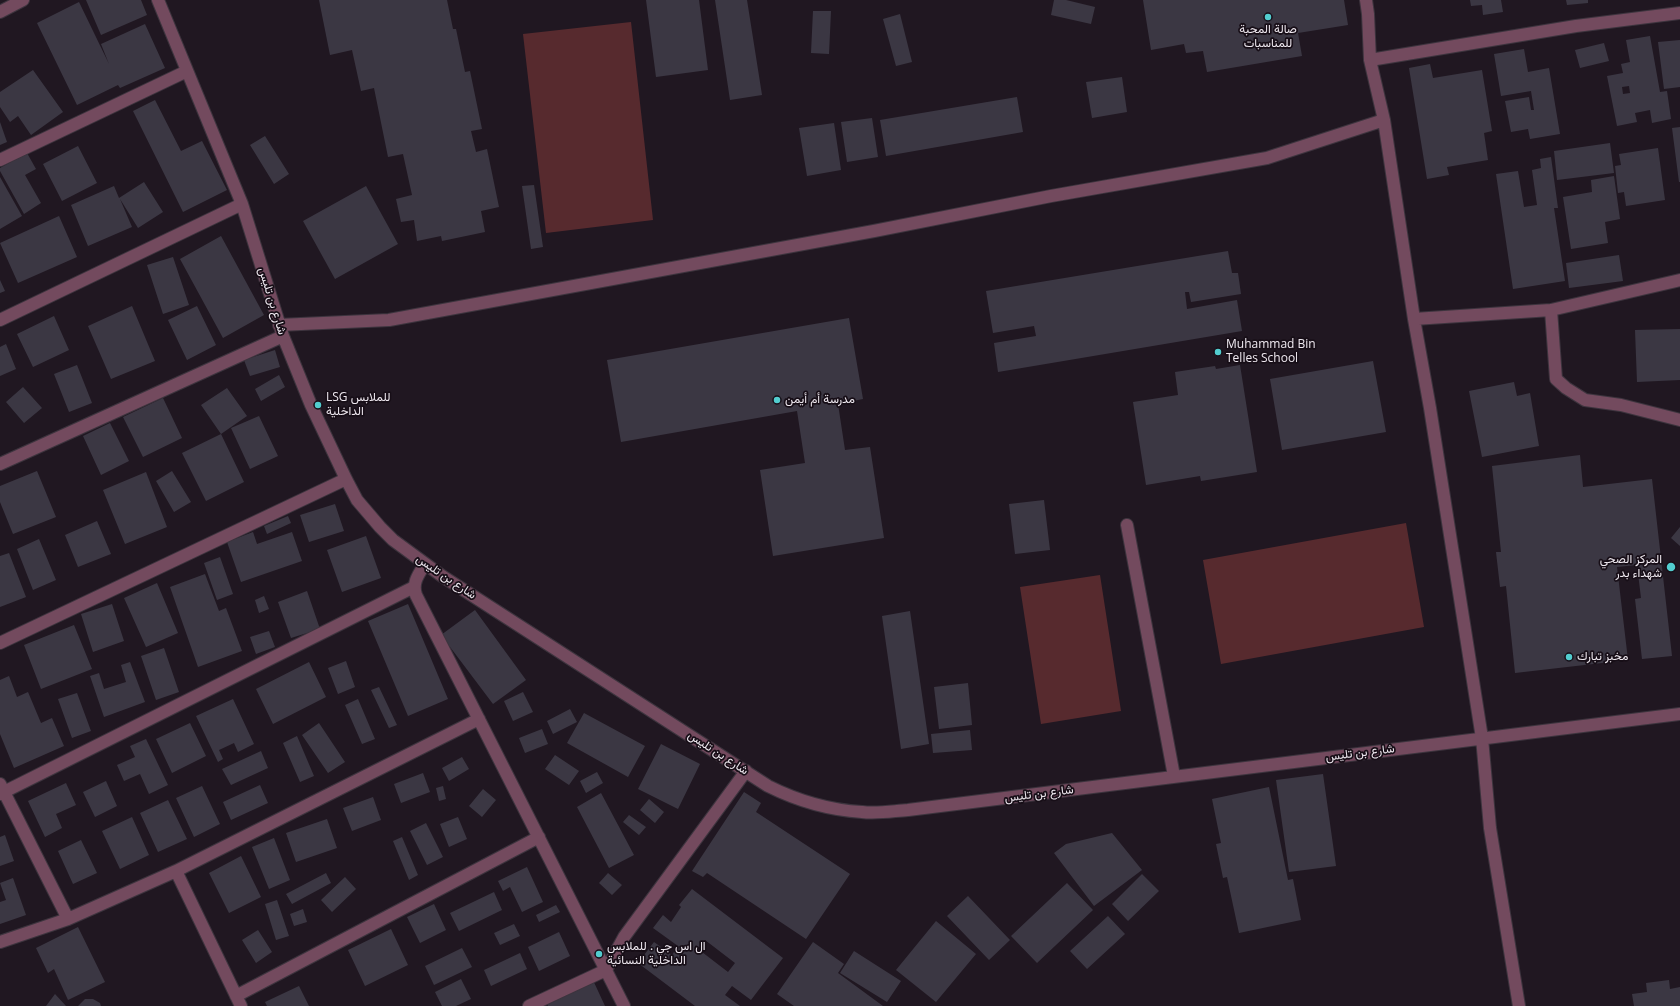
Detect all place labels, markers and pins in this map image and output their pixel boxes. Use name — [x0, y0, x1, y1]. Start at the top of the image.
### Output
marker: صالة المحبة للمناسبات — [1263, 12, 1273, 22]
place label: صالة المحبة للمناسبات — [1239, 23, 1297, 51]
place label: Muhammad Bin Telles School — [1226, 338, 1316, 366]
marker: Muhammad Bin Telles School — [1213, 347, 1223, 357]
place label: LSG للملابس الداخلية — [326, 391, 390, 419]
place label: مدرسة أم أيمن — [785, 393, 855, 407]
marker: مدرسة أم أيمن — [772, 395, 782, 405]
marker: LSG للملابس الداخلية — [313, 400, 323, 410]
place label: المركز الصحي شهداء بدر — [1600, 553, 1662, 581]
marker: المركز الصحي شهداء بدر — [1665, 561, 1677, 573]
place label: مخبز تبارك — [1577, 650, 1628, 664]
marker: مخبز تبارك — [1564, 652, 1574, 662]
place label: ال اس جي . للملابس الداخلية النسائية — [607, 940, 706, 968]
marker: ال اس جي . للملابس الداخلية النسائية — [594, 949, 604, 959]

